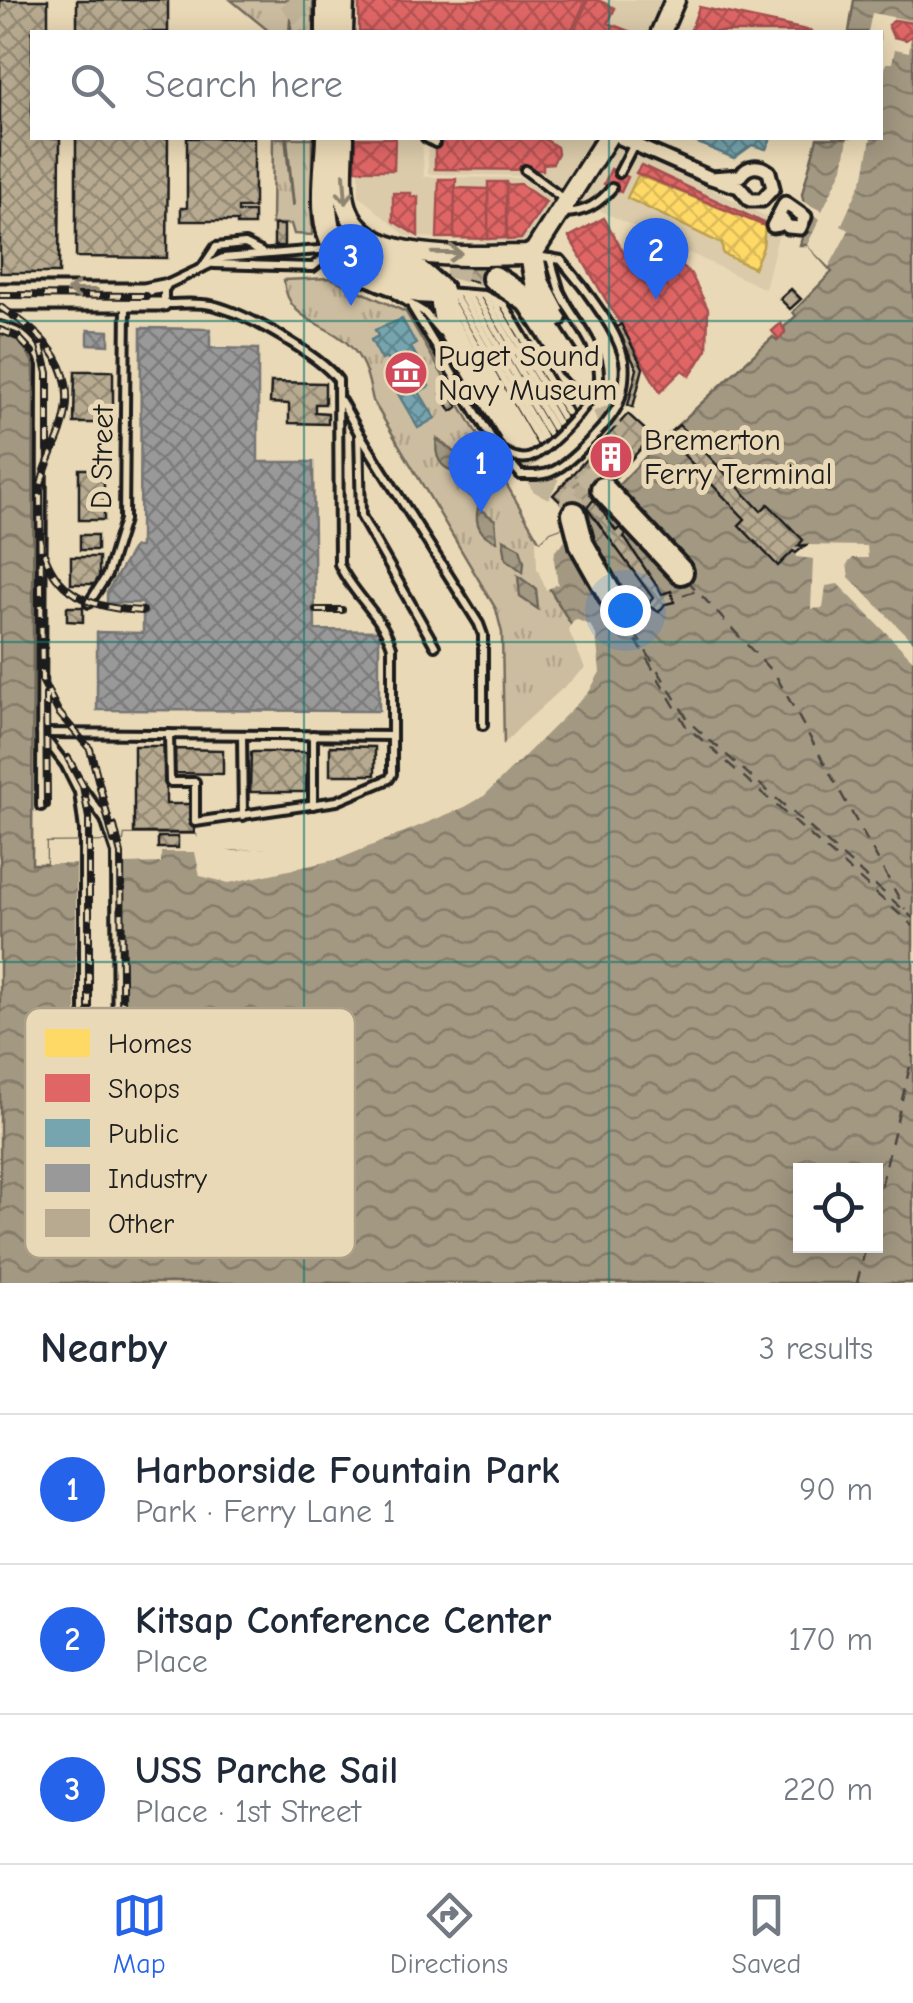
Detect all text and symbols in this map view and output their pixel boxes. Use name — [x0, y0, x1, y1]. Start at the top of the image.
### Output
search box — [30, 30, 883, 140]
icon: search — [65, 58, 120, 113]
text: Search here — [145, 63, 343, 107]
one-way arrow — [336, 173, 355, 205]
pin: 2 — [624, 218, 688, 300]
pin: 3 — [318, 224, 384, 306]
one-way arrow — [431, 244, 463, 263]
one-way arrow — [67, 280, 100, 300]
place label: Puget Sound Navy Museum — [438, 339, 617, 408]
museum icon: Puget Sound Navy Museum — [383, 350, 429, 396]
street label: D Street — [84, 403, 121, 509]
place label: Bremerton Ferry Terminal — [644, 423, 832, 492]
pin: 1 — [448, 430, 514, 513]
building icon: Bremerton Ferry Terminal — [588, 434, 634, 480]
your location — [600, 585, 651, 636]
legend — [25, 1008, 355, 1258]
text: Homes — [108, 1028, 192, 1060]
text: Shops — [108, 1073, 180, 1105]
text: Public — [108, 1118, 179, 1150]
text: Industry — [108, 1163, 207, 1195]
map controls — [793, 1163, 883, 1253]
button: locate — [793, 1163, 883, 1253]
text: Other — [108, 1208, 174, 1240]
text: Nearby — [40, 1324, 167, 1373]
text: 3 results — [759, 1330, 873, 1367]
text: Harborside Fountain Park — [135, 1449, 560, 1493]
text: 1 — [66, 1471, 79, 1508]
text: 90 m — [799, 1471, 873, 1508]
text: Park · Ferry Lane 1 — [135, 1493, 395, 1530]
text: Kitsap Conference Center — [135, 1599, 551, 1643]
text: 2 — [65, 1621, 80, 1658]
text: 170 m — [789, 1621, 873, 1658]
text: Place — [135, 1643, 208, 1680]
text: USS Parche Sail — [135, 1749, 398, 1793]
text: 3 — [65, 1771, 80, 1808]
text: 220 m — [783, 1771, 873, 1808]
text: Place · 1st Street — [135, 1793, 361, 1830]
tab: Map — [112, 1888, 167, 1980]
tab: Directions — [390, 1888, 508, 1980]
tab: Saved — [731, 1888, 801, 1980]

